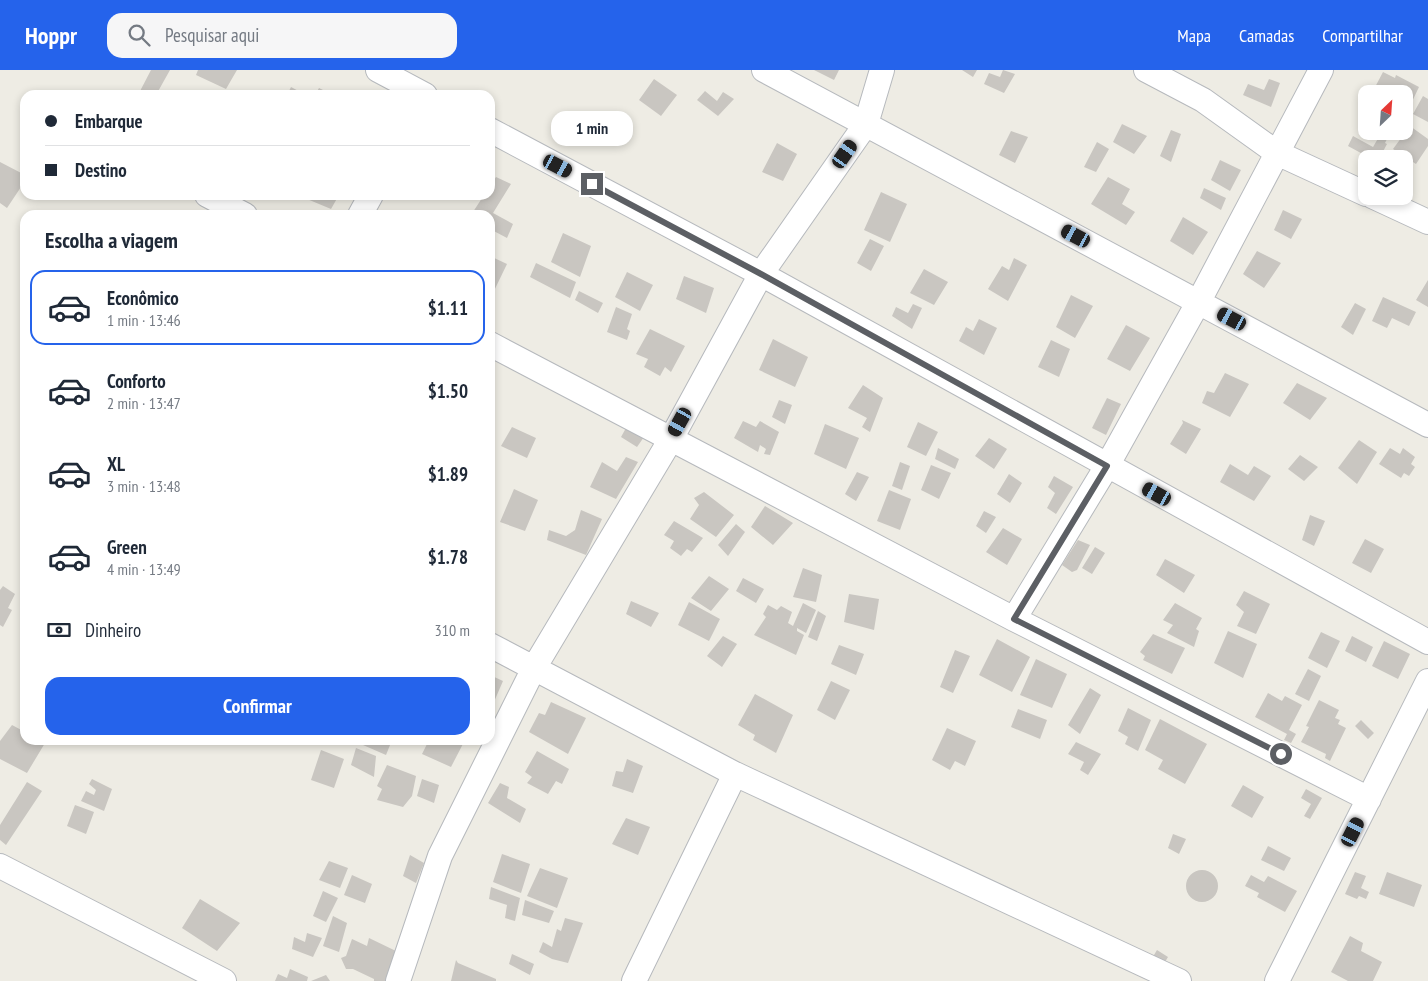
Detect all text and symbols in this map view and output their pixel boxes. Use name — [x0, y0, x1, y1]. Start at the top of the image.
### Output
search box — [107, 13, 457, 58]
text: Hoppr — [25, 20, 77, 51]
icon: search — [125, 21, 153, 49]
text: Pesquisar aqui — [165, 23, 259, 47]
text: Mapa — [1177, 24, 1211, 47]
text: Camadas — [1239, 24, 1294, 47]
text: Compartilhar — [1322, 24, 1403, 47]
north arrow — [1358, 85, 1412, 140]
map controls — [1358, 85, 1413, 205]
text: Embarque — [75, 109, 143, 133]
callout: 1 min — [551, 112, 633, 146]
text: 1 min — [576, 118, 608, 138]
car — [830, 137, 859, 171]
button: layers — [1358, 150, 1413, 205]
car — [541, 152, 574, 180]
text: Destino — [75, 158, 127, 182]
route end — [581, 173, 603, 195]
car — [1059, 222, 1092, 250]
text: Escolha a viagem — [45, 226, 178, 254]
icon: car — [47, 285, 92, 330]
text: Econômico — [107, 286, 179, 310]
text: $1.11 — [428, 296, 468, 320]
car — [1215, 305, 1248, 333]
text: 1 min · 13:46 — [107, 310, 181, 330]
icon: car — [47, 368, 92, 413]
text: Conforto — [107, 369, 166, 393]
text: $1.50 — [428, 379, 468, 403]
text: 2 min · 13:47 — [107, 393, 181, 413]
car — [666, 405, 693, 439]
icon: car — [47, 451, 92, 496]
text: XL — [107, 452, 125, 476]
text: $1.89 — [428, 462, 468, 486]
text: 3 min · 13:48 — [107, 476, 181, 496]
car — [1140, 480, 1173, 508]
icon: car — [47, 534, 92, 579]
text: Green — [107, 535, 147, 559]
text: $1.78 — [428, 545, 468, 569]
text: 4 min · 13:49 — [107, 559, 181, 579]
icon: cash — [45, 616, 73, 644]
text: Dinheiro — [85, 618, 141, 642]
text: 310 m — [435, 620, 470, 640]
button: Confirmar — [45, 677, 470, 735]
route start — [1270, 743, 1292, 765]
car — [1339, 815, 1366, 849]

